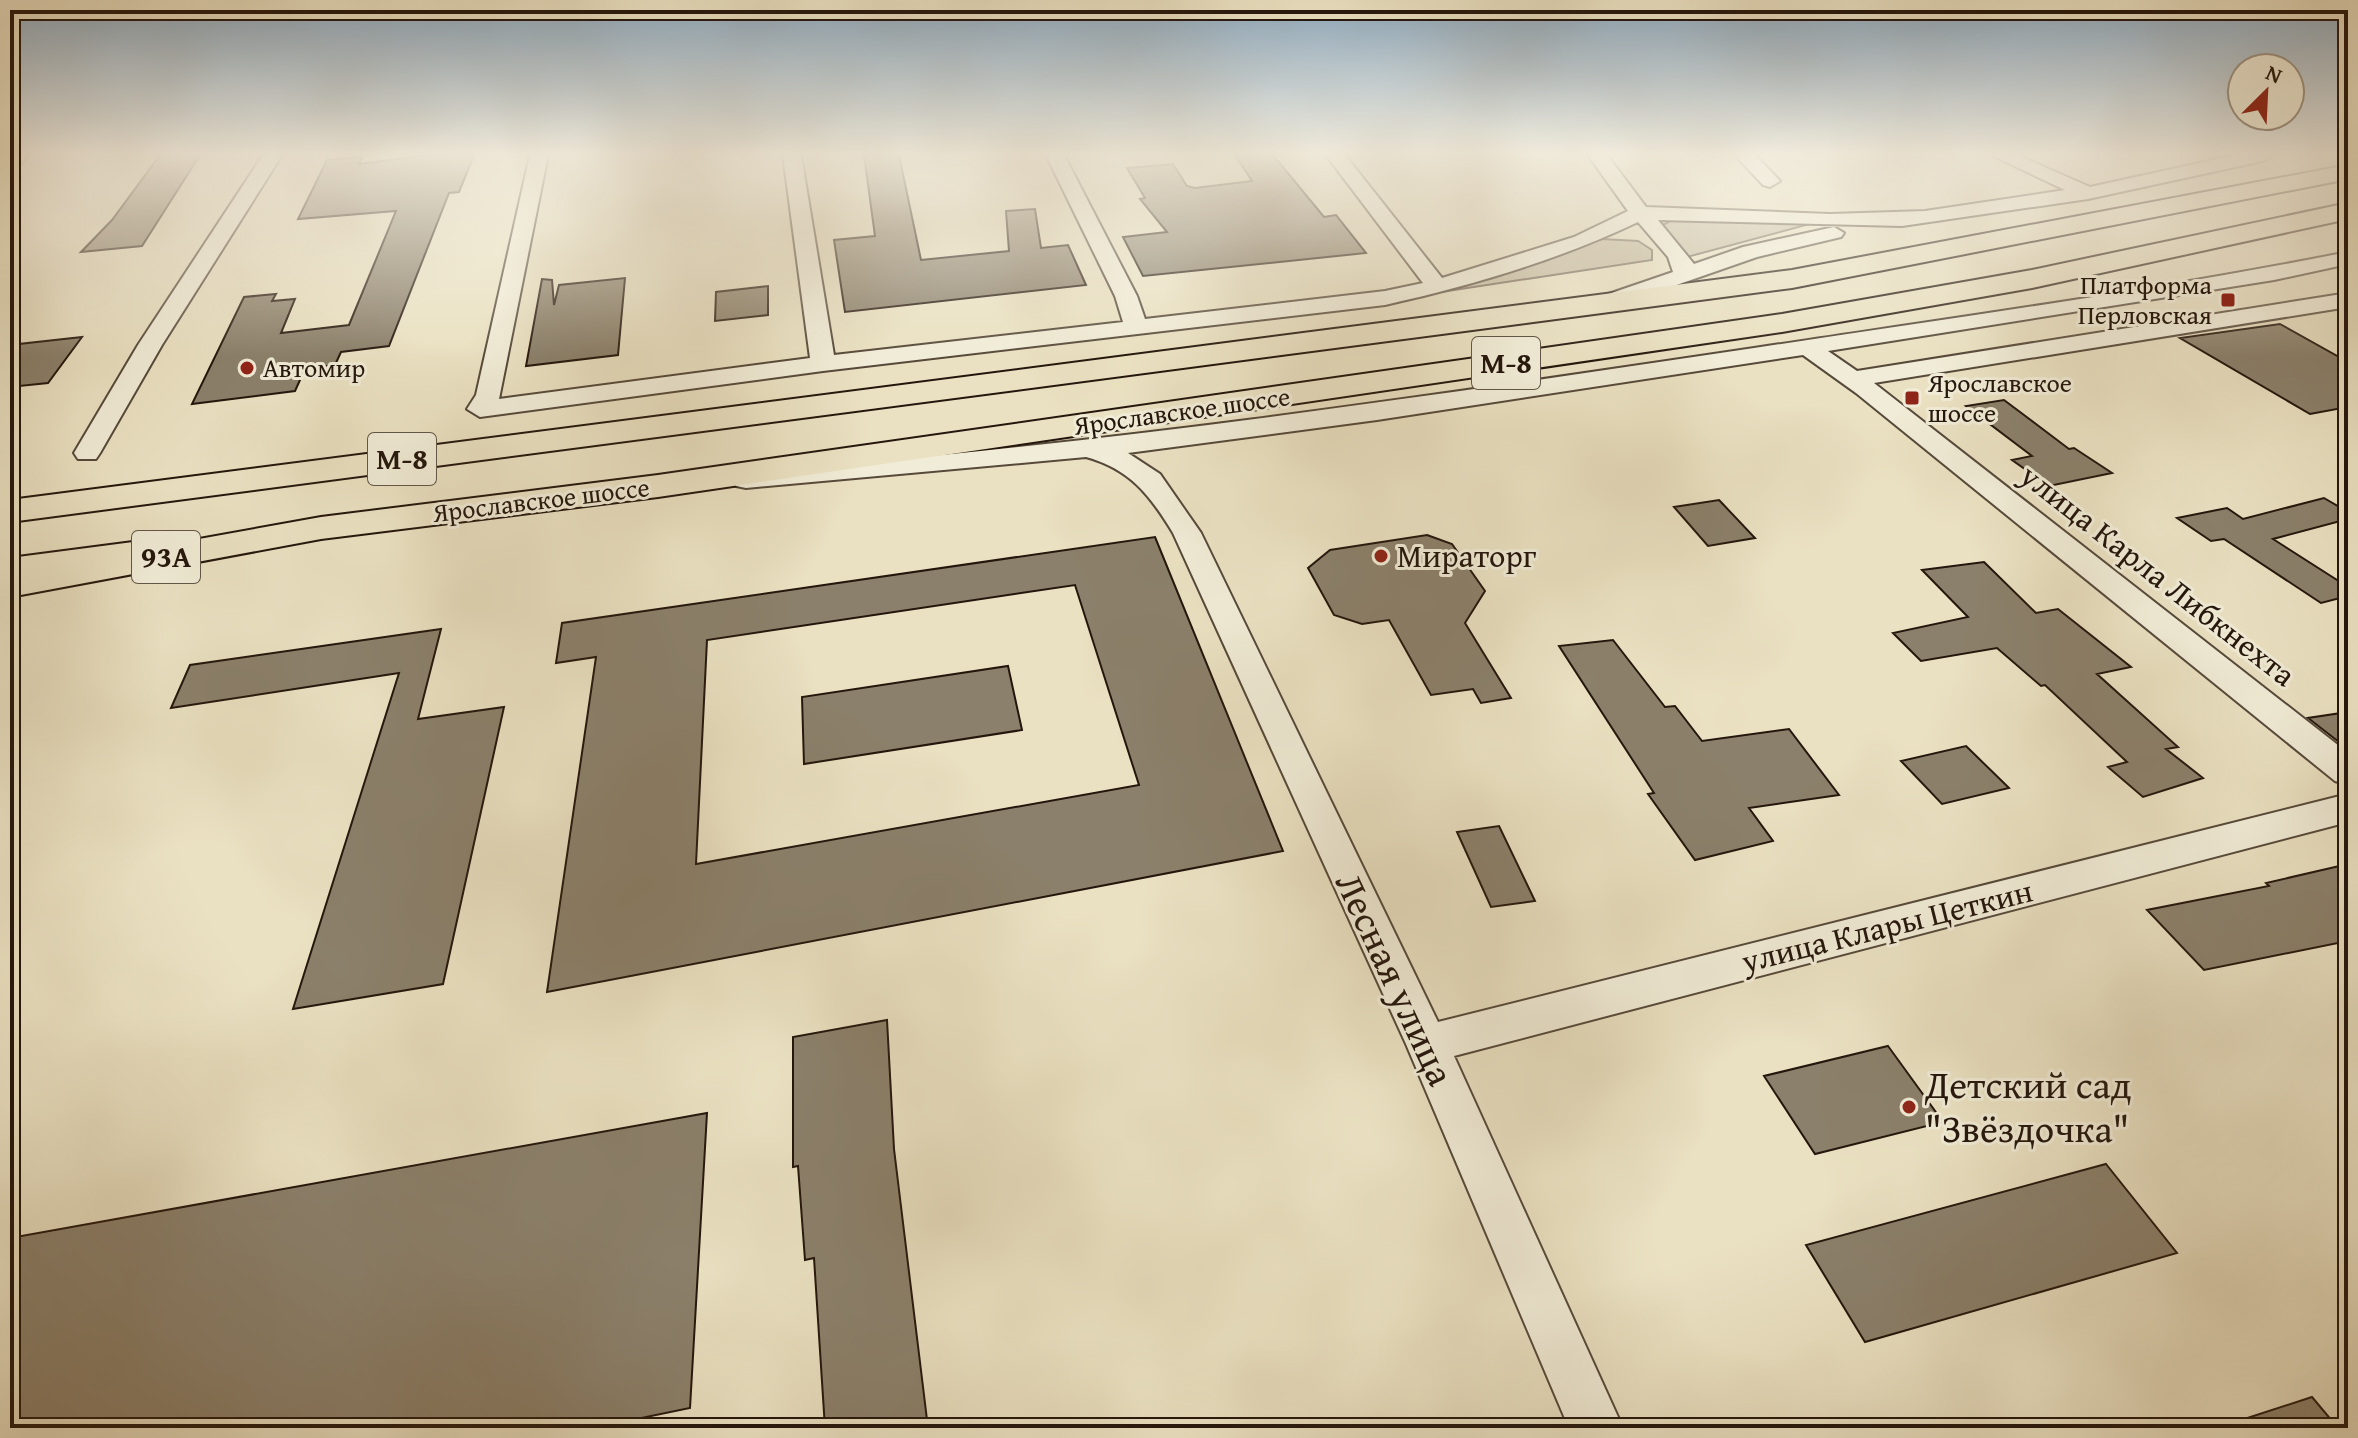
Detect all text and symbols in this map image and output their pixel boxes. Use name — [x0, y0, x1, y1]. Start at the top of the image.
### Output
north arrow — [2226, 52, 2306, 132]
text: N — [2261, 56, 2288, 91]
place label: Платформа Перловская — [2078, 265, 2213, 334]
marker: Платформа Перловская — [2219, 291, 2237, 309]
road number: М-8 — [1472, 337, 1540, 389]
place label: Автомир — [263, 348, 365, 387]
marker: Автомир — [238, 359, 256, 377]
place label: Ярославское шоссе — [1927, 363, 2072, 432]
street label: Ярославское шоссе — [1070, 376, 1293, 445]
marker: Ярославское шоссе — [1903, 389, 1921, 407]
road number: М-8 — [368, 433, 436, 485]
street label: улица Карла Либкнехта — [2010, 451, 2307, 698]
street label: Ярославское шоссе — [429, 467, 651, 532]
road number: 93A — [132, 531, 200, 583]
place label: Мираторг — [1397, 532, 1537, 579]
marker: Мираторг — [1372, 547, 1390, 565]
street label: Лесная улица — [1322, 863, 1470, 1094]
street label: улица Клары Цеткин — [1736, 867, 2037, 985]
place label: Детский сад "Звёздочка" — [1924, 1056, 2131, 1156]
marker: Детский сад "Звёздочка" — [1900, 1098, 1918, 1116]

